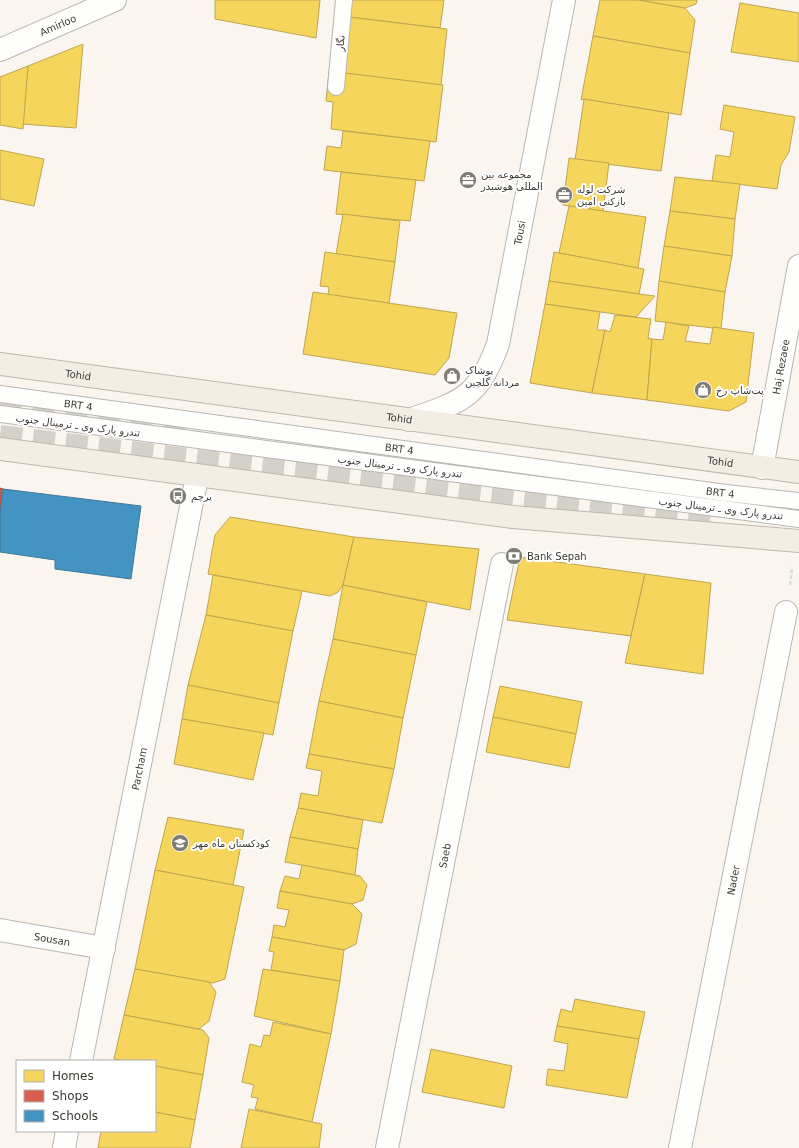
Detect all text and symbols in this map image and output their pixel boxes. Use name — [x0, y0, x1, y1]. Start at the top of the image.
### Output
street label: Amirloo — [38, 13, 78, 38]
street label: نگار — [334, 35, 347, 53]
place label: مجموعه بین المللی هوشیدر — [480, 169, 543, 192]
office icon: مجموعه بین المللی هوشیدر — [458, 170, 478, 190]
place label: شرکت لوله بازکنی امین — [577, 184, 626, 207]
office icon: شرکت لوله بازکنی امین — [554, 185, 574, 205]
street label: Tousi — [512, 219, 528, 247]
street label: Haj Rezaee — [771, 338, 792, 395]
place label: پوشاک مردانه گلچین — [465, 365, 520, 388]
shop icon: پوشاک مردانه گلچین — [442, 366, 462, 386]
street label: Tohid — [64, 368, 92, 382]
shop icon: پت‌شاپ رخ — [693, 380, 713, 400]
place label: پت‌شاپ رخ — [716, 385, 764, 397]
street label: BRT 4 — [63, 398, 93, 413]
street label: Tohid — [385, 411, 413, 426]
street label: تندرو پارک وی ـ ترمینال جنوب — [15, 412, 141, 440]
street label: BRT 4 — [384, 442, 414, 456]
street label: تندرو پارک وی ـ ترمینال جنوب — [337, 453, 463, 481]
street label: Tohid — [706, 455, 734, 469]
street label: BRT 4 — [705, 485, 735, 500]
bus stop icon: پرچم — [168, 486, 188, 506]
place label: پرچم — [191, 491, 212, 503]
street label: تندرو پارک وی ـ ترمینال جنوب — [658, 495, 784, 523]
bank icon: Bank Sepah — [504, 546, 524, 566]
place label: Bank Sepah — [527, 551, 587, 562]
street label: Parcham — [130, 746, 149, 791]
school or university icon: کودکستان ماه مهر — [170, 833, 190, 853]
place label: کودکستان ماه مهر — [192, 838, 270, 850]
street label: Saeb — [437, 842, 453, 869]
street label: Nader — [725, 864, 742, 896]
street label: Sousan — [33, 931, 71, 948]
legend — [16, 1060, 156, 1132]
text: Homes — [52, 1069, 94, 1083]
text: Shops — [52, 1089, 88, 1103]
text: Schools — [52, 1109, 98, 1123]

